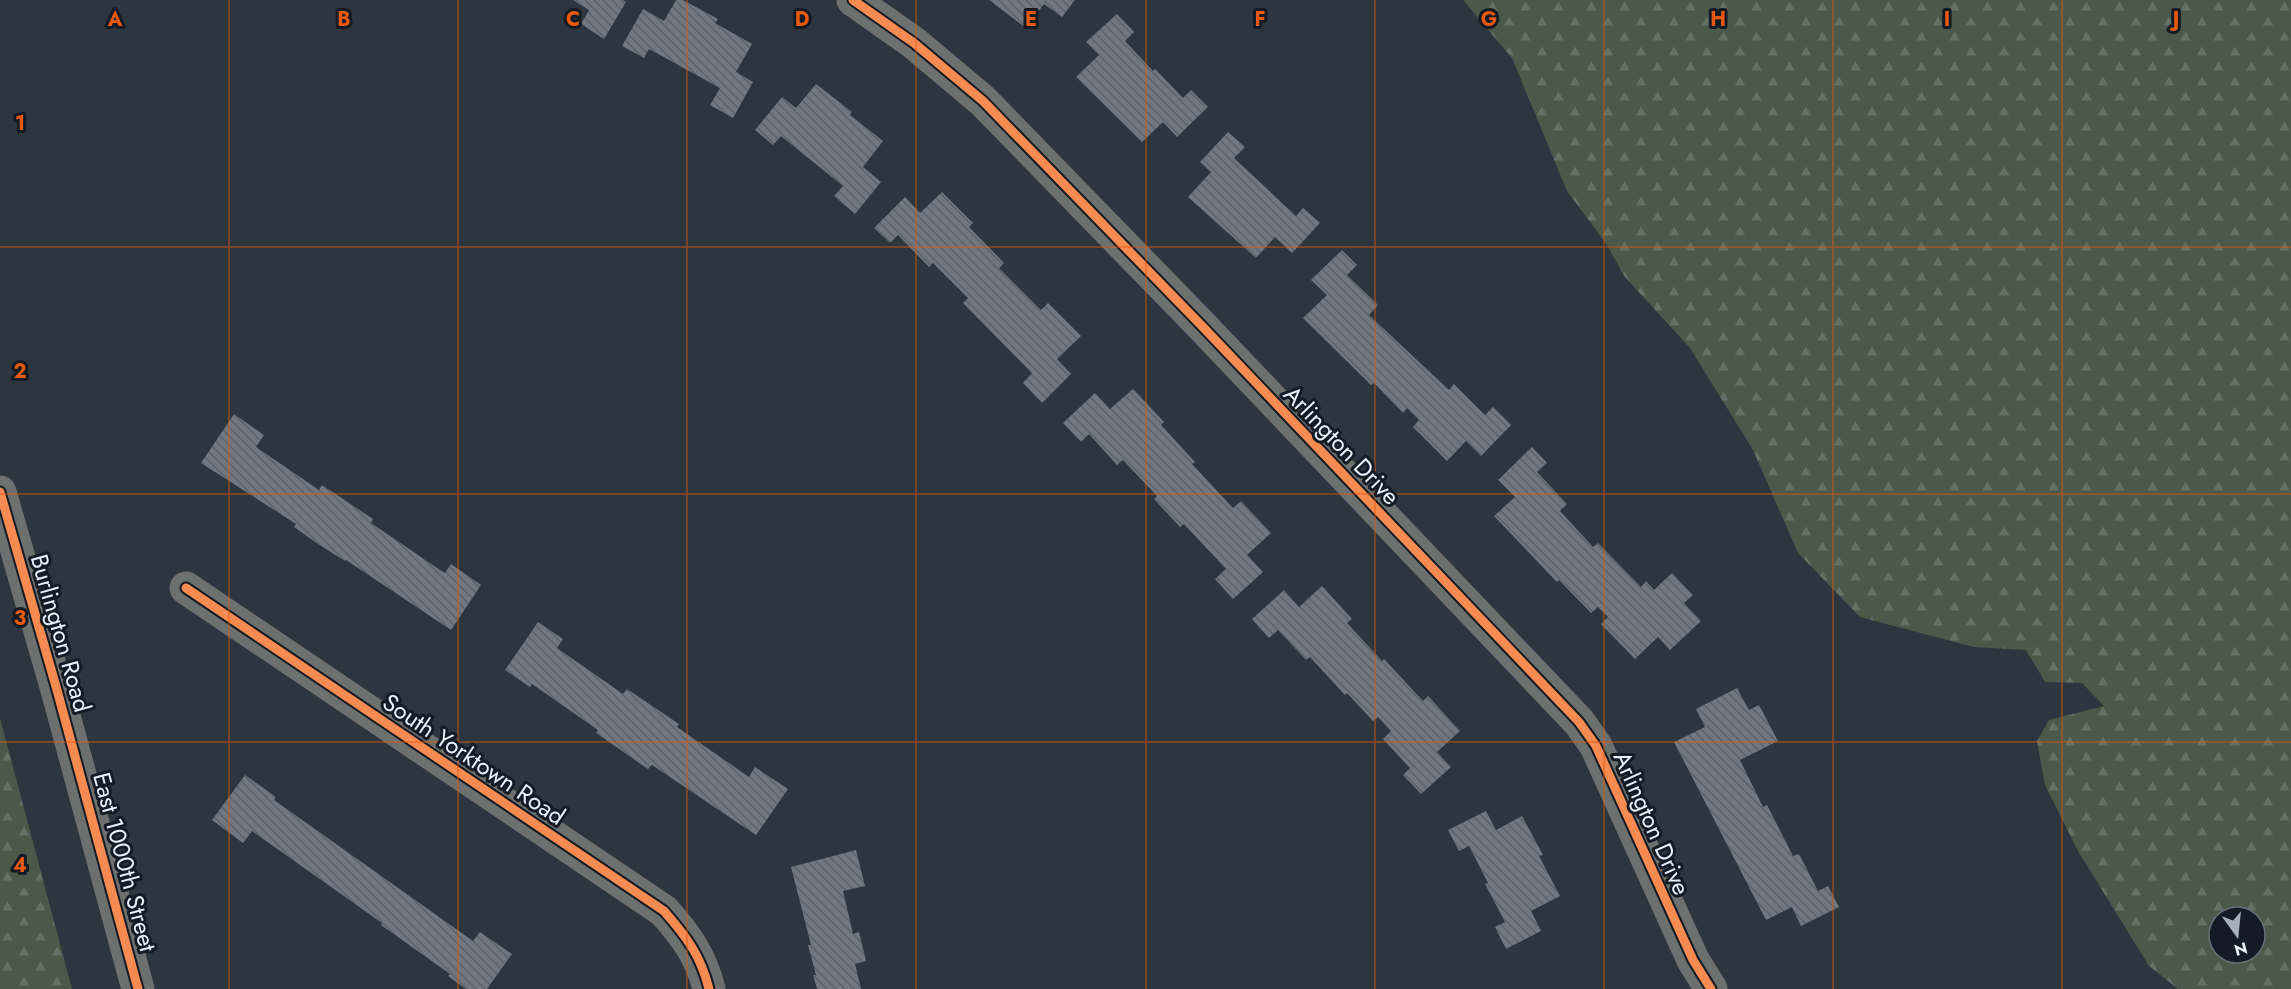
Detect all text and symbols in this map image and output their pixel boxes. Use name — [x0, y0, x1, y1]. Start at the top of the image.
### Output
text: A — [107, 5, 123, 34]
text: B — [337, 5, 351, 34]
text: C — [566, 5, 580, 34]
text: D — [795, 5, 809, 34]
text: E — [1025, 5, 1037, 34]
text: F — [1254, 5, 1266, 34]
text: G — [1481, 5, 1497, 34]
text: H — [1710, 5, 1726, 34]
text: I — [1944, 5, 1950, 34]
text: J — [2169, 5, 2179, 34]
text: 1 — [15, 109, 25, 138]
text: 2 — [13, 357, 27, 386]
street label: Arlington Drive — [1276, 377, 1408, 513]
street label: Burlington Road — [22, 550, 100, 716]
text: 3 — [14, 604, 26, 633]
street label: South Yorktown Road — [376, 685, 572, 833]
street label: Arlington Drive — [1605, 745, 1699, 901]
street label: East 1000th Street — [84, 769, 166, 956]
text: 4 — [13, 851, 27, 880]
north arrow — [2207, 905, 2267, 965]
text: N — [2232, 936, 2250, 962]

